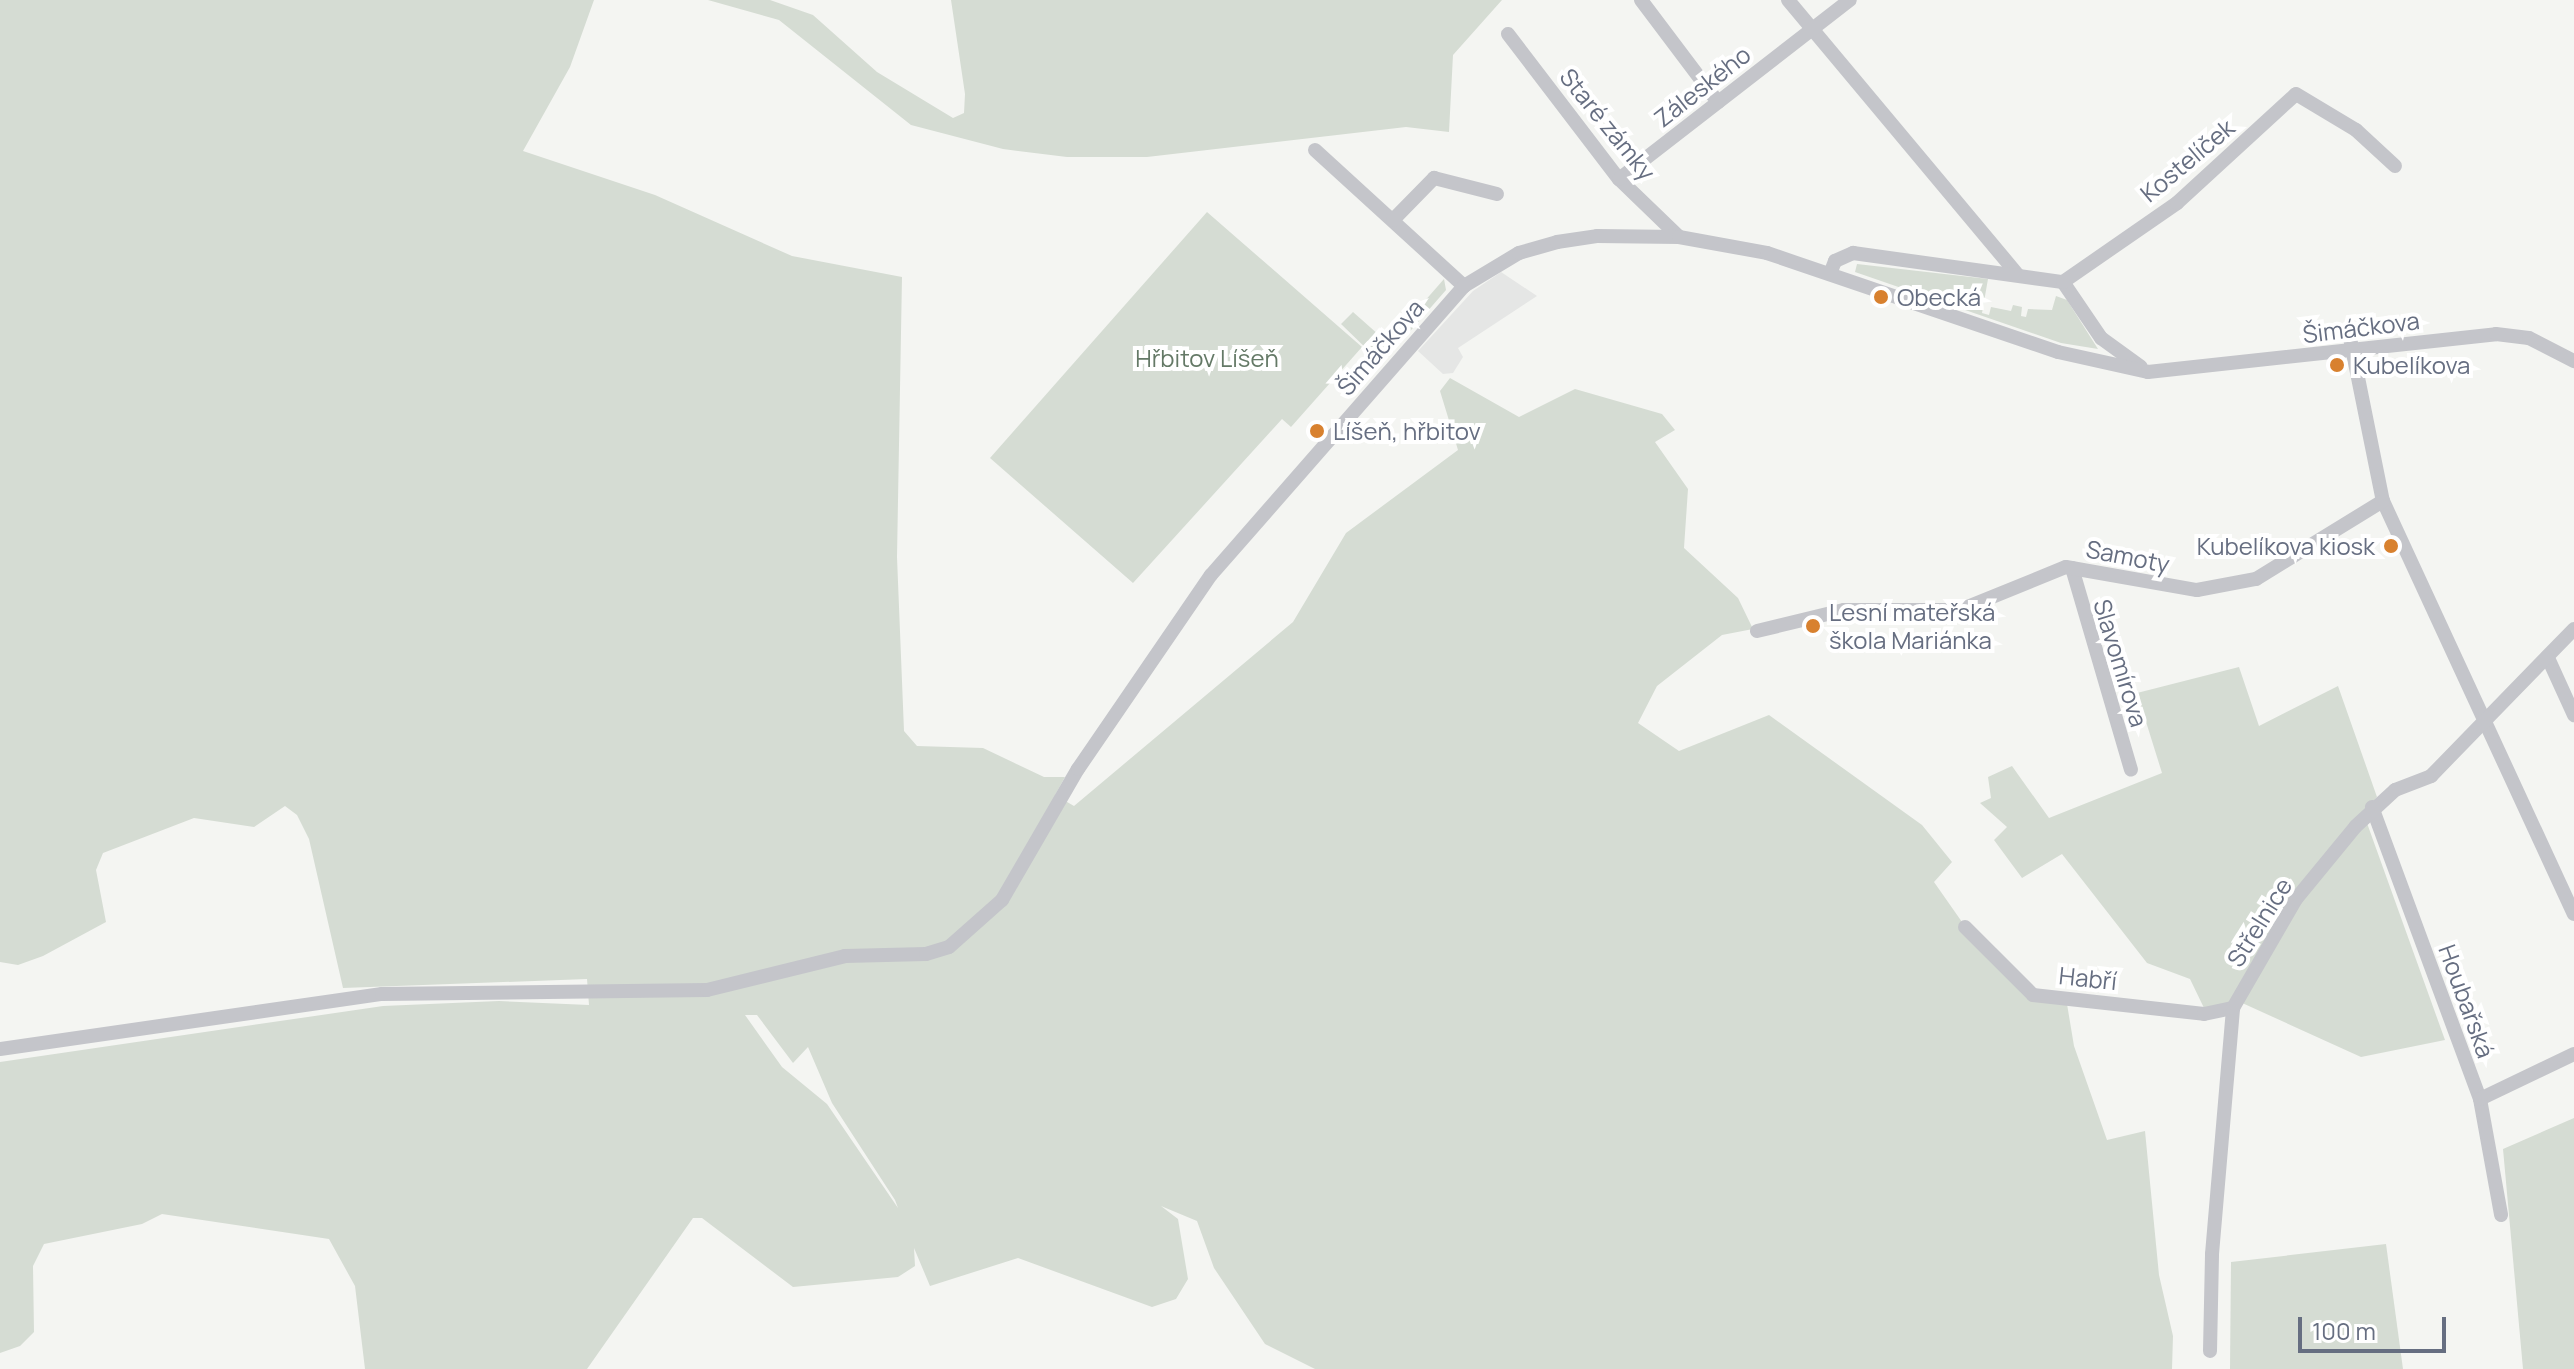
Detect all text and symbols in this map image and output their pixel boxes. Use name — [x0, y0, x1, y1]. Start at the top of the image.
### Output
street label: Záleského — [1648, 39, 1756, 133]
street label: Staré zámky — [1554, 62, 1662, 186]
street label: Kostelíček — [2134, 113, 2240, 207]
place label: Obecká — [1897, 283, 1981, 311]
marker: Obecká — [1872, 288, 1890, 306]
street label: Šimáčkova — [1331, 293, 1429, 401]
street label: Šimáčkova — [2301, 306, 2421, 348]
park label: Hřbitov Líšeň — [1135, 344, 1279, 372]
place label: Kubelíkova — [2353, 351, 2470, 379]
marker: Kubelíkova — [2328, 356, 2346, 374]
place label: Líšeň, hřbitov — [1333, 417, 1481, 445]
marker: Líšeň, hřbitov — [1308, 422, 1326, 440]
place label: Kubelíkova kiosk — [2197, 532, 2375, 560]
street label: Samoty — [2084, 534, 2172, 578]
marker: Kubelíkova kiosk — [2382, 537, 2400, 555]
street label: Slavomírova — [2088, 596, 2154, 730]
place label: Lesní mateřská škola Mariánka — [1829, 598, 1995, 654]
marker: Lesní mateřská škola Mariánka — [1804, 617, 1822, 635]
street label: Střelnice — [2220, 872, 2298, 972]
street label: Houbařská — [2433, 940, 2501, 1062]
street label: Habří — [2058, 961, 2118, 995]
scale bar — [2302, 1301, 2450, 1351]
text: 100 m — [2312, 1314, 2376, 1347]

